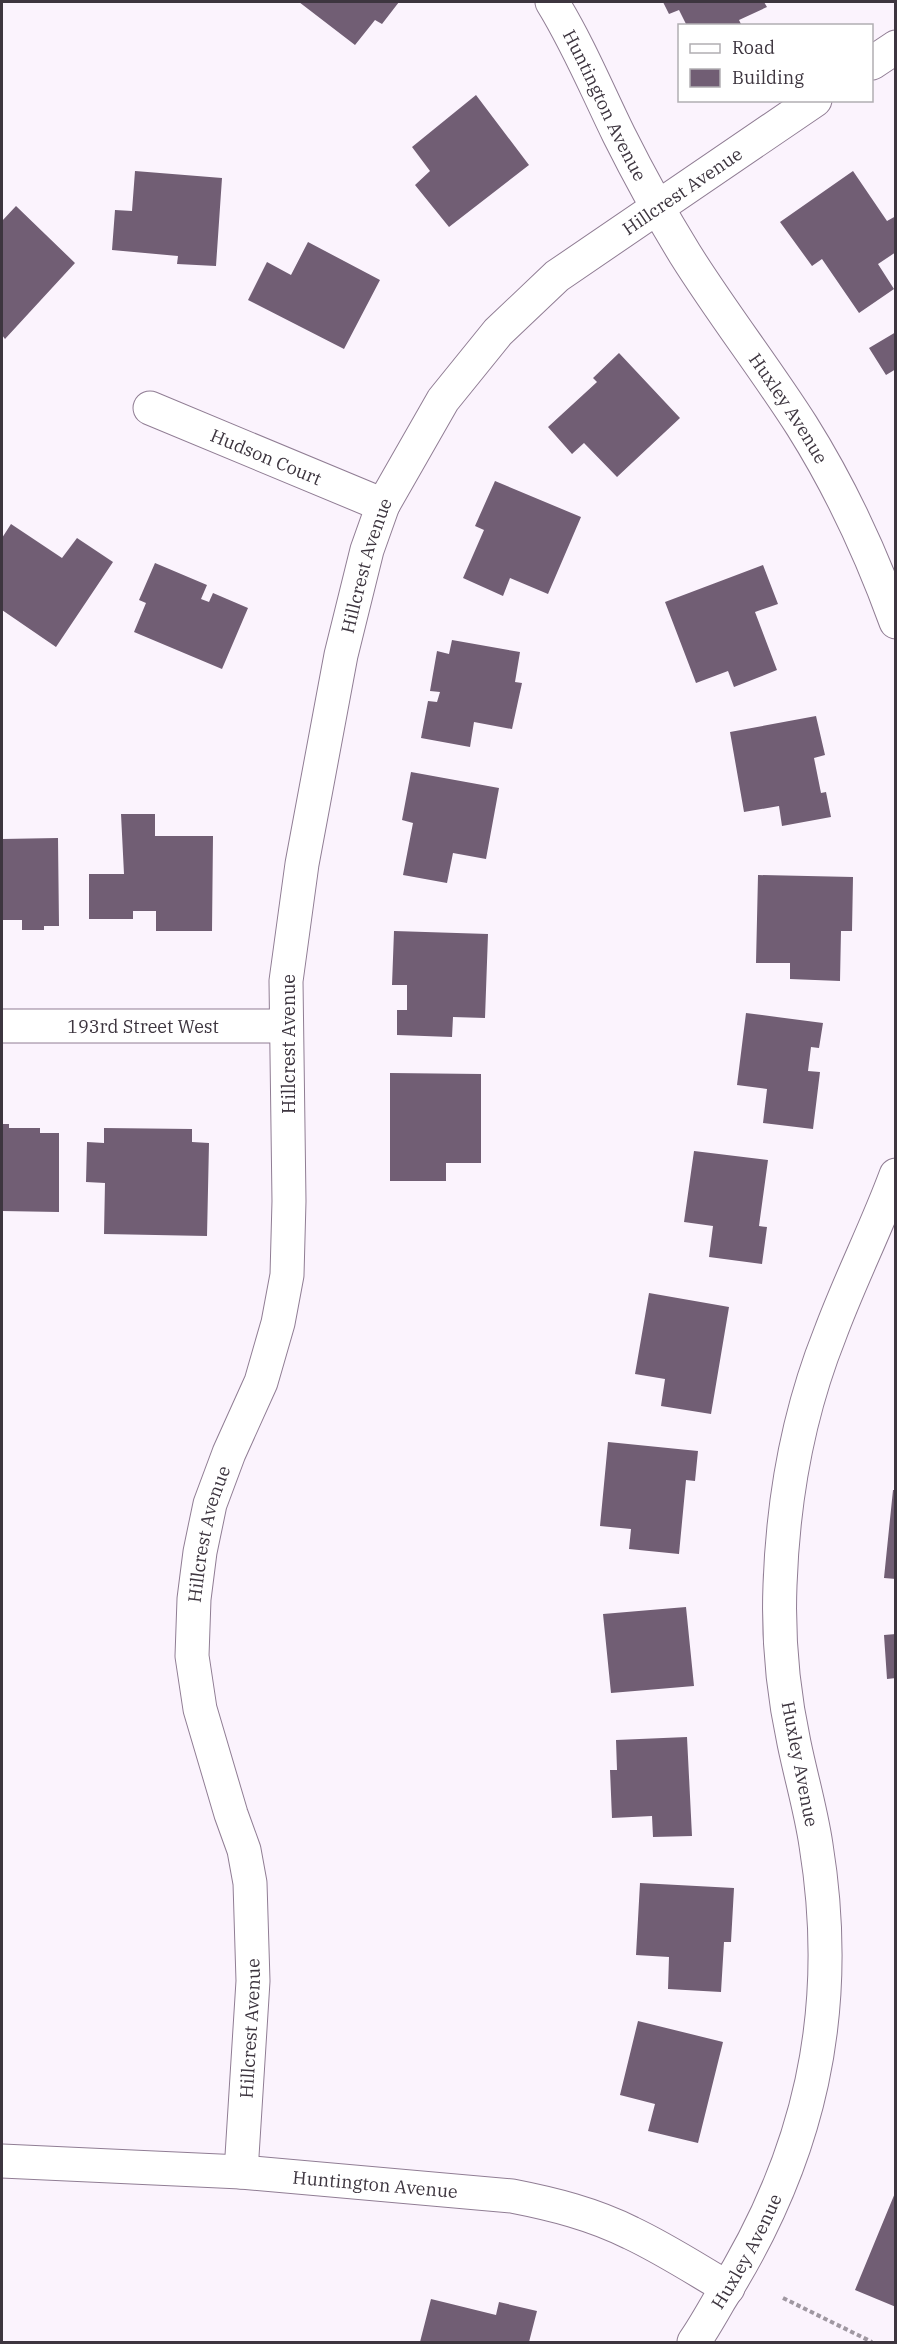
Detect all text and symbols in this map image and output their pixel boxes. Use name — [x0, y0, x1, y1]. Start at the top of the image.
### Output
legend — [678, 24, 873, 102]
street label: Huntington Avenue — [558, 25, 652, 185]
text: Road — [732, 36, 775, 59]
text: Building — [732, 66, 804, 89]
street label: Hillcrest Avenue — [618, 142, 746, 240]
street label: Huxley Avenue — [744, 348, 833, 467]
street label: Hudson Court — [207, 423, 325, 490]
street label: Hillcrest Avenue — [335, 493, 397, 636]
street label: Hillcrest Avenue — [277, 974, 300, 1114]
street label: 193rd Street West — [67, 1015, 219, 1038]
street label: Hillcrest Avenue — [182, 1462, 235, 1604]
street label: Huxley Avenue — [777, 1699, 823, 1829]
street label: Hillcrest Avenue — [234, 1958, 265, 2099]
street label: Huntington Avenue — [292, 2165, 459, 2203]
street label: Huxley Avenue — [706, 2190, 786, 2313]

